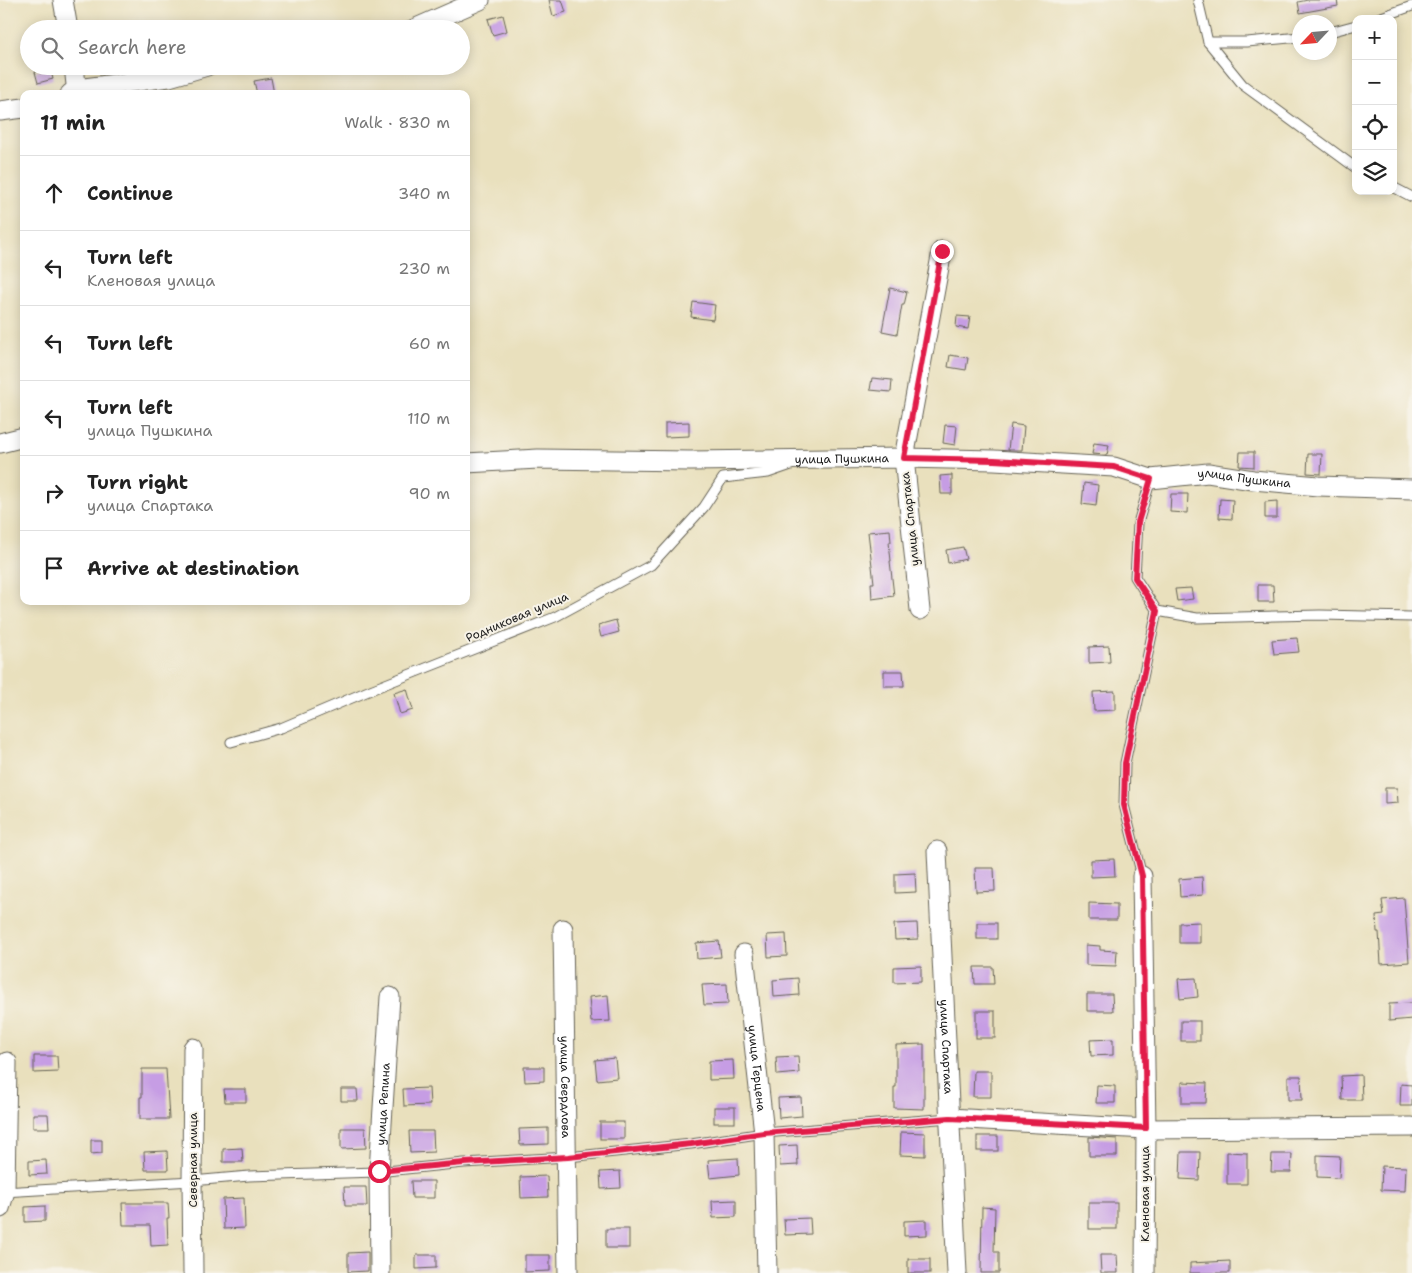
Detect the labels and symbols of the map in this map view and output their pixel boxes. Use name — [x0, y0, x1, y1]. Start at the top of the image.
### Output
north arrow — [1292, 15, 1337, 60]
route end — [931, 240, 954, 263]
street label: улица Пушкина — [795, 450, 890, 468]
street label: улица Пушкина — [1197, 465, 1292, 492]
street label: улица Спартака — [897, 471, 923, 567]
street label: Родниковая улица — [463, 588, 571, 646]
street label: улица Спартака — [936, 999, 957, 1095]
street label: улица Герцена — [744, 1024, 770, 1113]
street label: улица Свердлова — [557, 1036, 574, 1139]
street label: улица Репина — [373, 1062, 394, 1146]
street label: Северная улица — [185, 1112, 201, 1208]
street label: Кленовая улица — [1137, 1145, 1153, 1242]
route start — [368, 1160, 391, 1183]

